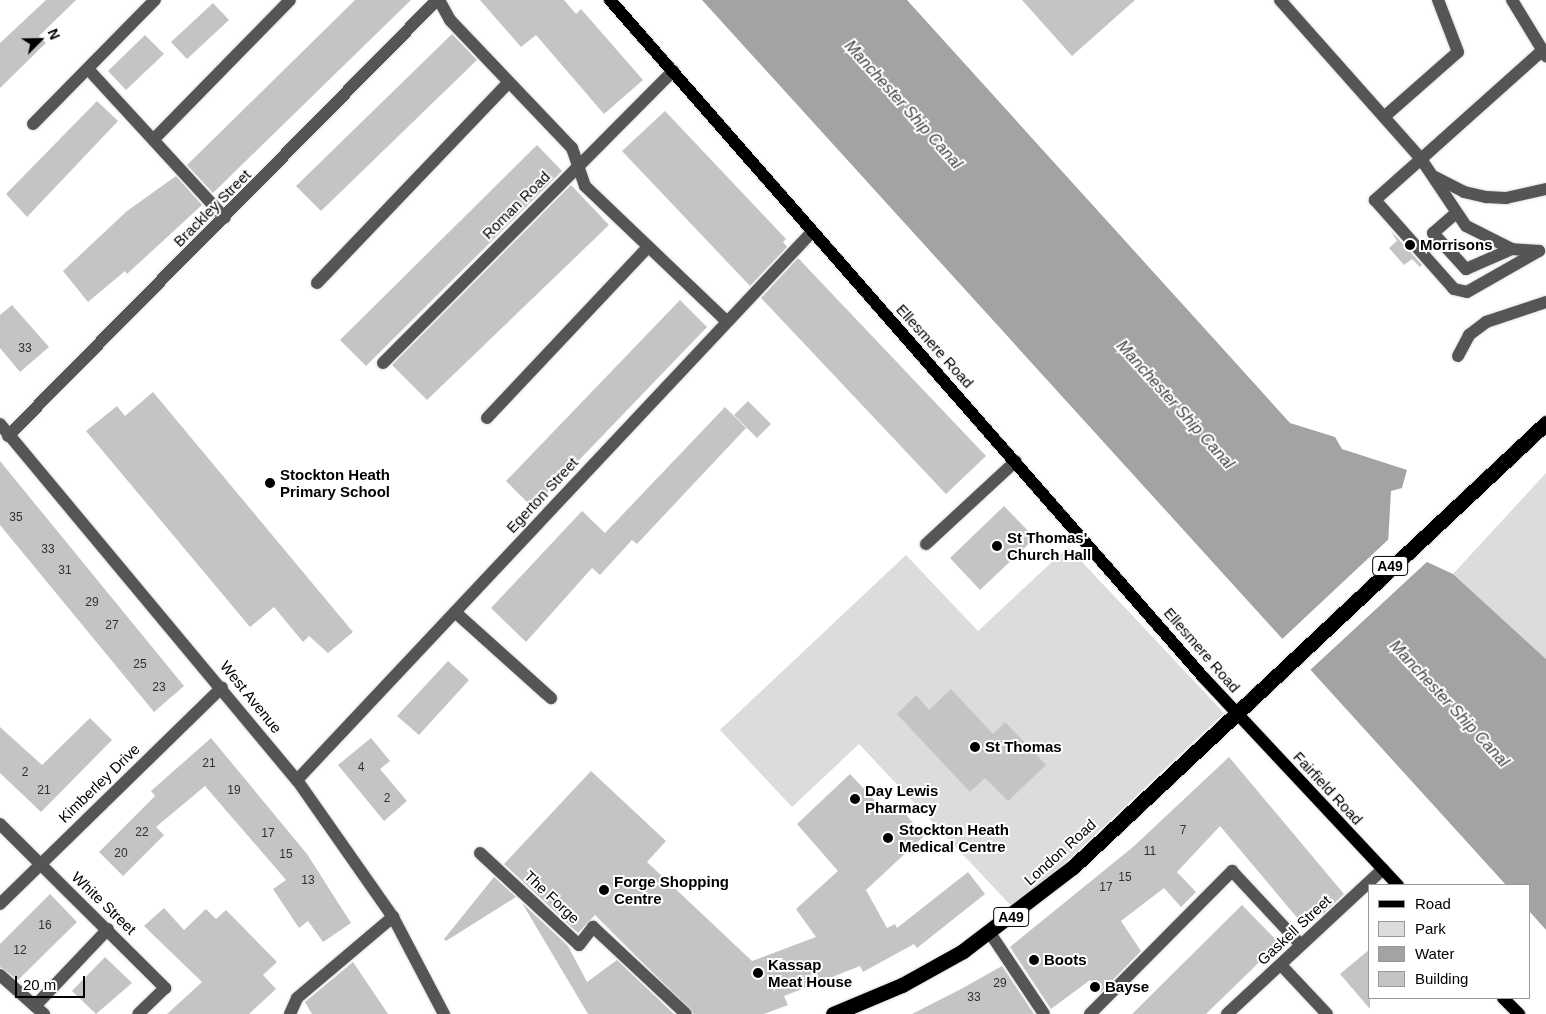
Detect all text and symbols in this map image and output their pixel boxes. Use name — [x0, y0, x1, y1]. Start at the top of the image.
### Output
north arrow — [15, 15, 65, 65]
text: N — [44, 26, 63, 42]
water label: Manchester Ship Canal — [840, 37, 966, 173]
street label: Brackley Street — [170, 166, 254, 250]
street label: Roman Road — [478, 167, 554, 243]
place label: Morrisons — [1420, 236, 1493, 254]
marker: Morrisons — [1404, 239, 1416, 251]
street label: Ellesmere Road — [893, 300, 977, 392]
water label: Manchester Ship Canal — [1112, 337, 1238, 473]
house number: 33 — [18, 342, 32, 356]
street label: Egerton Street — [502, 453, 582, 537]
place label: Stockton Heath Primary School — [280, 465, 390, 500]
marker: Stockton Heath Primary School — [264, 477, 276, 489]
house number: 35 — [9, 511, 23, 525]
place label: St Thomas' Church Hall — [1007, 528, 1091, 563]
marker: St Thomas' Church Hall — [991, 540, 1003, 552]
house number: 33 — [41, 543, 55, 557]
road number: A49 — [1371, 554, 1409, 578]
house number: 31 — [58, 564, 72, 578]
house number: 29 — [85, 596, 99, 610]
street label: Ellesmere Road — [1160, 604, 1244, 696]
house number: 27 — [105, 619, 119, 633]
water label: Manchester Ship Canal — [1385, 637, 1513, 771]
street label: West Avenue — [216, 657, 286, 737]
house number: 25 — [133, 658, 147, 672]
house number: 23 — [152, 681, 166, 695]
place label: St Thomas — [985, 738, 1062, 756]
street label: Kimberley Drive — [55, 740, 143, 826]
marker: St Thomas — [969, 741, 981, 753]
street label: Fairfield Road — [1290, 748, 1366, 828]
house number: 21 — [202, 757, 216, 771]
house number: 4 — [358, 761, 364, 775]
house number: 2 — [22, 766, 28, 780]
place label: Day Lewis Pharmacy — [865, 781, 938, 816]
house number: 21 — [37, 784, 51, 798]
house number: 19 — [227, 784, 241, 798]
house number: 2 — [384, 792, 390, 806]
marker: Day Lewis Pharmacy — [849, 793, 861, 805]
street label: London Road — [1021, 815, 1099, 889]
place label: Stockton Heath Medical Centre — [899, 820, 1009, 855]
house number: 7 — [1180, 824, 1186, 838]
house number: 22 — [135, 826, 149, 840]
house number: 17 — [261, 827, 275, 841]
marker: Stockton Heath Medical Centre — [881, 831, 895, 845]
house number: 11 — [1144, 845, 1156, 859]
house number: 20 — [114, 847, 128, 861]
house number: 15 — [279, 848, 293, 862]
street label: The Forge — [521, 867, 583, 927]
street label: White Street — [68, 868, 140, 938]
house number: 15 — [1118, 871, 1132, 885]
place label: Forge Shopping Centre — [614, 872, 729, 907]
house number: 13 — [301, 874, 315, 888]
house number: 17 — [1099, 881, 1113, 895]
marker: Forge Shopping Centre — [598, 884, 610, 896]
legend — [1368, 884, 1531, 999]
street label: Gaskell Street — [1253, 891, 1335, 969]
text: Road — [1415, 895, 1451, 912]
road number: A49 — [992, 906, 1030, 929]
house number: 16 — [38, 919, 52, 933]
text: Park — [1415, 920, 1446, 937]
house number: 12 — [13, 944, 27, 958]
text: Water — [1415, 945, 1454, 962]
place label: Boots — [1044, 951, 1086, 969]
marker: Boots — [1028, 954, 1040, 966]
place label: Kassap Meat House — [768, 955, 852, 990]
scale bar — [18, 966, 88, 998]
marker: Kassap Meat House — [752, 967, 764, 979]
text: Building — [1415, 970, 1468, 987]
text: 20 m — [23, 976, 56, 993]
house number: 29 — [993, 977, 1007, 991]
place label: Bayse — [1105, 978, 1149, 996]
marker: Bayse — [1089, 981, 1101, 993]
house number: 33 — [967, 991, 981, 1005]

